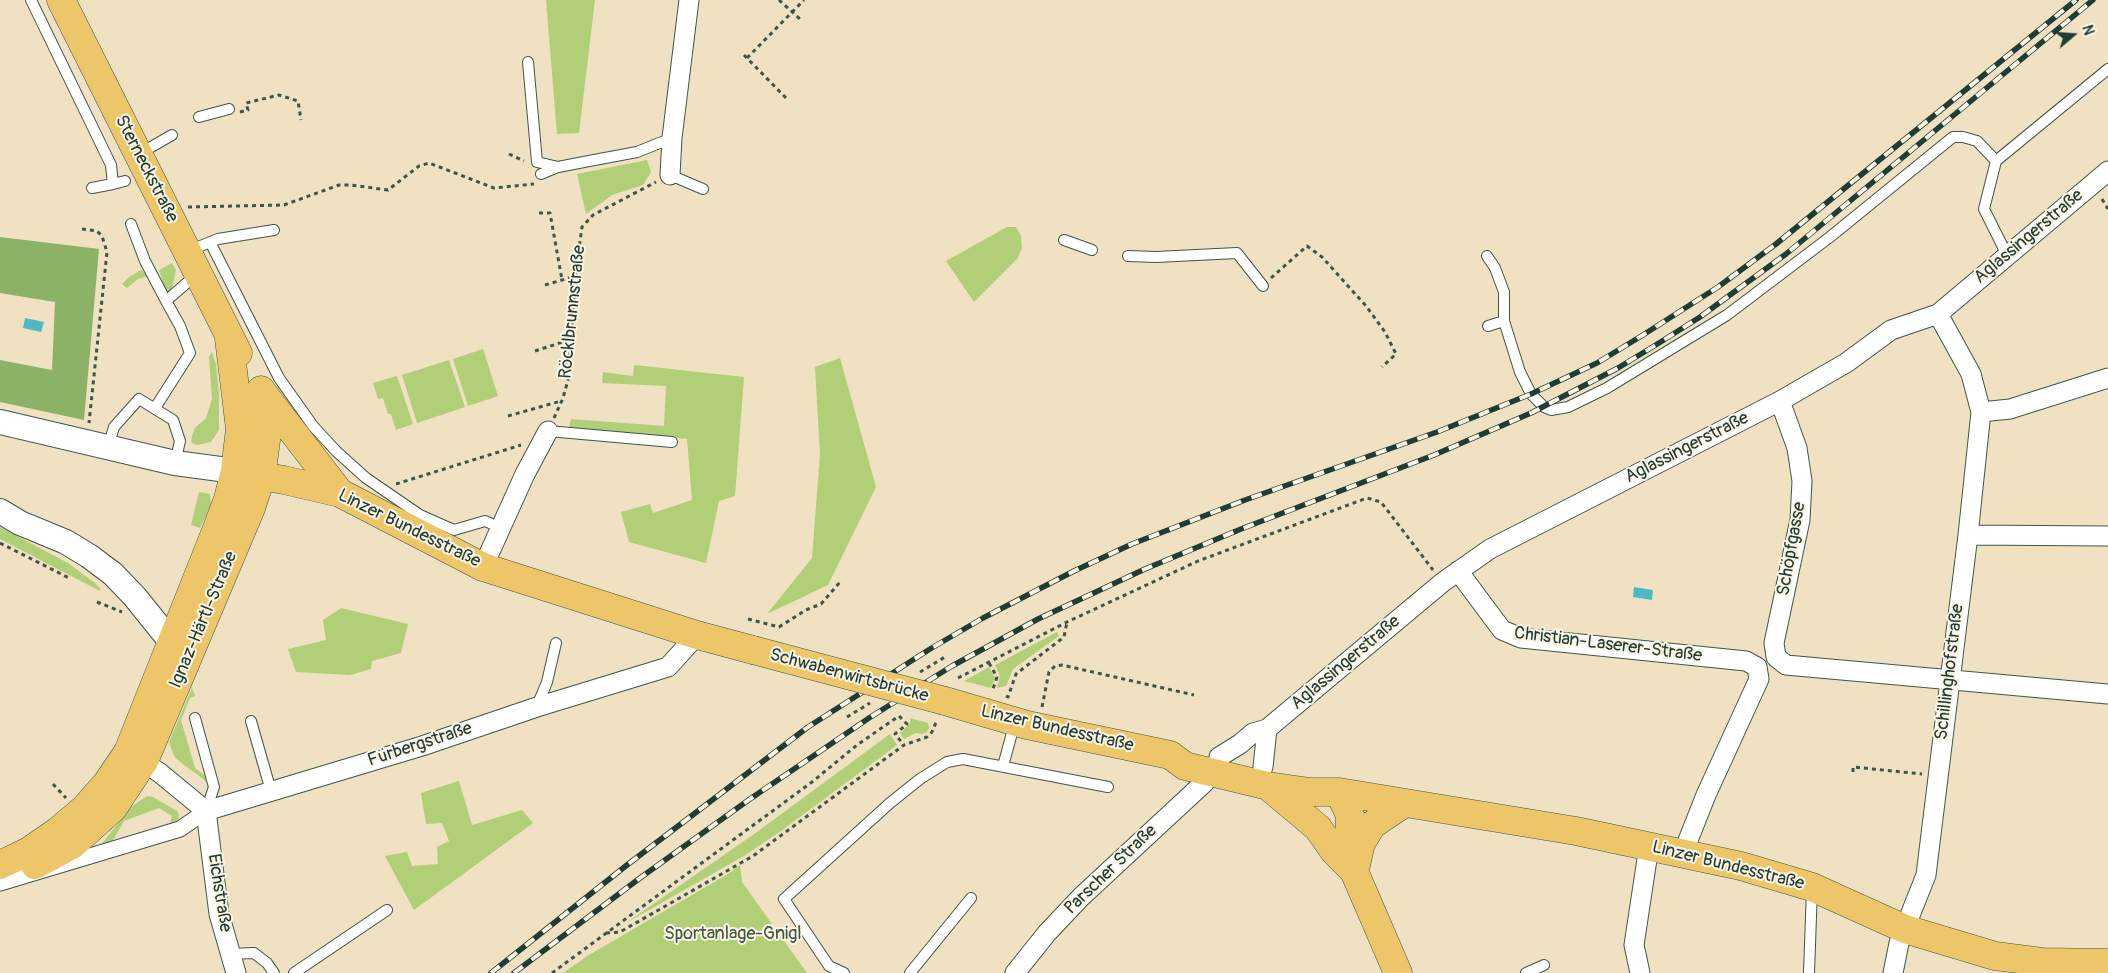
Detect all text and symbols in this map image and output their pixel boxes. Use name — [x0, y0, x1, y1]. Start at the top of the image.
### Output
north arrow — [2048, 10, 2098, 60]
text: N — [2078, 23, 2097, 37]
street label: Sterneckstraße — [110, 112, 182, 226]
street label: Aglassingerstraße — [1970, 185, 2088, 289]
street label: Röcklbrunnstraße — [555, 244, 591, 380]
street label: Aglassingerstraße — [1622, 408, 1752, 488]
street label: Linzer Bundesstraße — [334, 485, 484, 573]
street label: Schöpfgasse — [1773, 500, 1811, 598]
street label: Ignaz-Härtl-Straße — [165, 548, 243, 692]
street label: Schillinghofstraße — [1931, 603, 1969, 741]
street label: Aglassingerstraße — [1287, 611, 1405, 715]
street label: Christian-Laserer-Straße — [1513, 623, 1703, 667]
street label: Schwabenwirtsbrücke — [767, 644, 931, 708]
street label: Linzer Bundesstraße — [979, 701, 1135, 757]
street label: Fürbergstraße — [365, 718, 475, 772]
street label: Parscher Straße — [1060, 821, 1162, 919]
street label: Linzer Bundesstraße — [1650, 837, 1806, 895]
street label: Eichstraße — [202, 852, 236, 934]
park label: Sportanlage-Gnigl — [664, 923, 802, 945]

